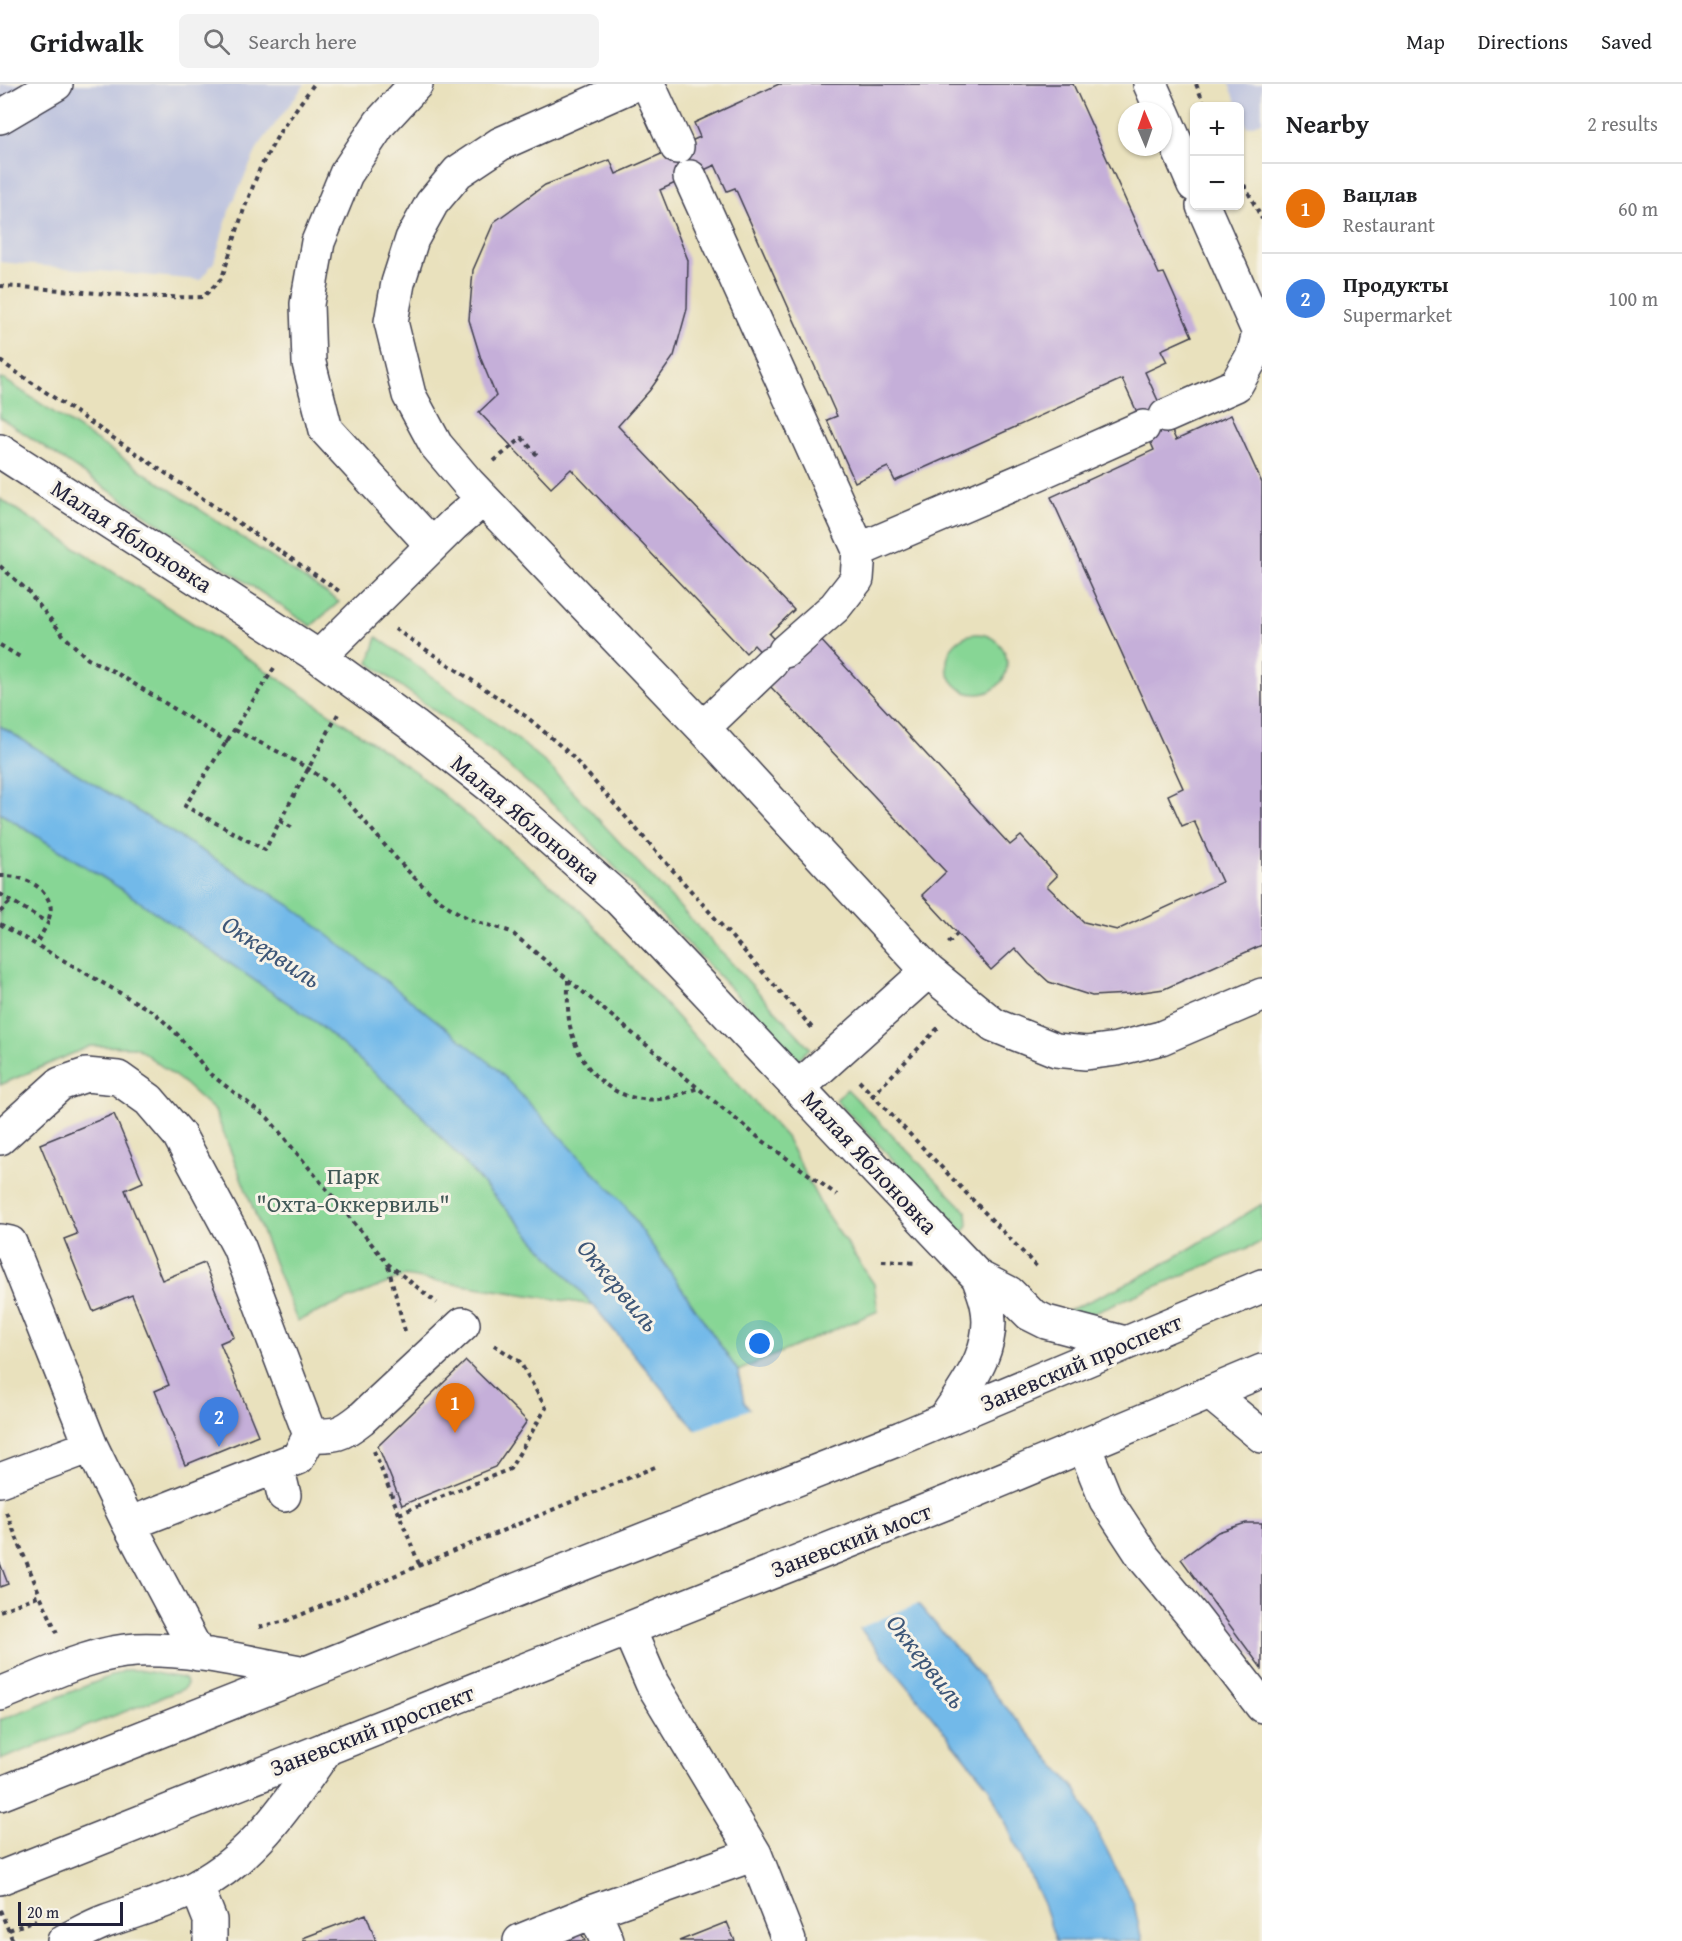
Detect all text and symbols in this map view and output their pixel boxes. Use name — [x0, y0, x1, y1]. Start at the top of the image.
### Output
search box — [179, 14, 599, 68]
text: Gridwalk — [30, 21, 143, 62]
icon: search — [200, 25, 233, 58]
text: Search here — [248, 25, 357, 57]
text: Map — [1406, 26, 1445, 57]
text: Directions — [1478, 26, 1568, 57]
text: Saved — [1601, 26, 1652, 57]
north arrow — [1118, 102, 1172, 156]
map controls — [1190, 102, 1244, 210]
button: + — [1190, 102, 1244, 156]
text: Nearby — [1286, 104, 1369, 143]
text: 2 results — [1587, 109, 1658, 138]
button: − — [1190, 156, 1244, 210]
text: Вацлав — [1343, 178, 1418, 210]
text: 1 — [1300, 194, 1311, 223]
text: 60 m — [1618, 194, 1658, 223]
text: Restaurant — [1343, 210, 1435, 239]
text: Продукты — [1343, 268, 1449, 300]
text: 2 — [1300, 284, 1311, 313]
text: 100 m — [1608, 284, 1658, 313]
text: Supermarket — [1343, 300, 1452, 329]
street label: Малая Яблоновка — [44, 471, 220, 602]
street label: Малая Яблоновка — [443, 746, 609, 893]
water label: Оккервиль — [215, 904, 329, 998]
street label: Малая Яблоновка — [794, 1082, 947, 1242]
park label: Парк "Охта-Оккервиль" — [256, 1158, 450, 1221]
water label: Оккервиль — [568, 1230, 670, 1340]
street label: Заневский проспект — [975, 1304, 1188, 1420]
your location — [745, 1329, 774, 1358]
pin: 1 — [436, 1384, 474, 1433]
pin: 2 — [200, 1398, 238, 1447]
street label: Заневский мост — [766, 1493, 937, 1587]
water label: Оккервиль — [877, 1605, 977, 1717]
street label: Заневский проспект — [265, 1675, 480, 1785]
scale bar — [18, 1899, 123, 1926]
text: 20 m — [27, 1900, 59, 1924]

